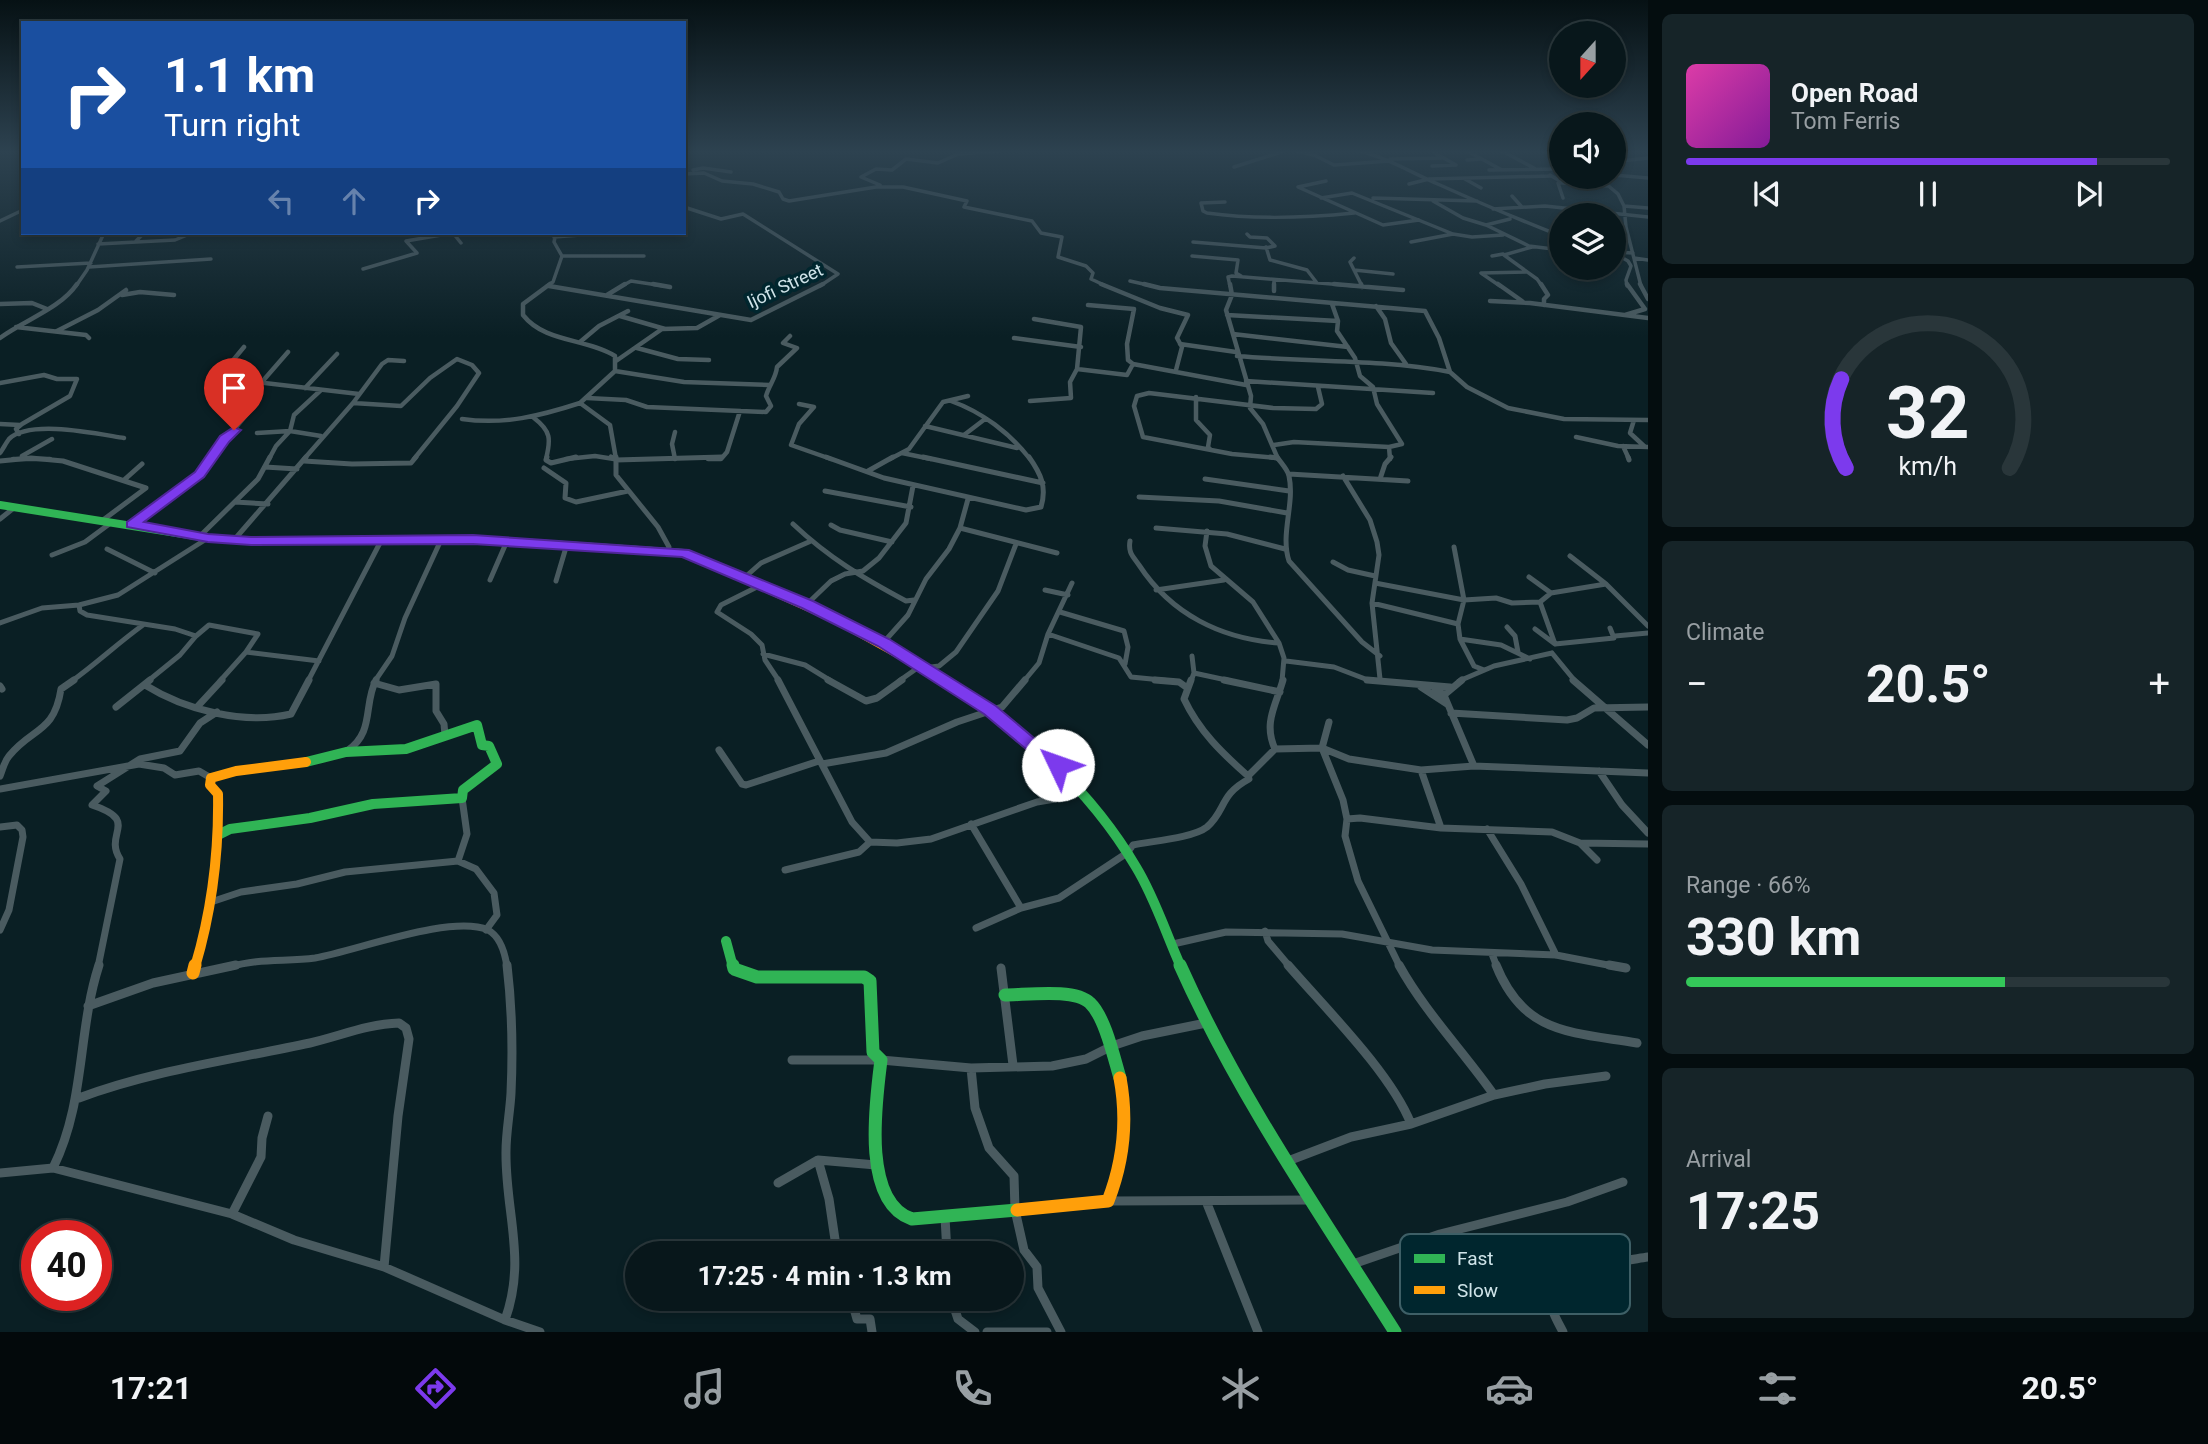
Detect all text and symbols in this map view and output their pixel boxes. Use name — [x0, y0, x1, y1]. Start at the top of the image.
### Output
north arrow — [1549, 21, 1626, 98]
map controls — [1549, 21, 1626, 280]
text: 1.1 km — [164, 47, 315, 104]
icon: right — [49, 49, 140, 140]
text: Open Road — [1791, 78, 1919, 108]
text: Turn right — [164, 106, 300, 144]
text: Tom Ferris — [1791, 108, 1900, 135]
button: sound — [1549, 112, 1626, 189]
icon: previous — [1748, 175, 1786, 213]
icon: pause — [1909, 175, 1947, 213]
icon: next — [2070, 175, 2108, 213]
icon: left — [262, 182, 300, 220]
icon: ahead — [335, 182, 373, 220]
icon: right — [408, 182, 446, 220]
button: layers — [1549, 203, 1626, 280]
street label: Ijofi Street — [743, 259, 826, 312]
pin — [204, 358, 264, 430]
icon: arrive — [215, 369, 253, 407]
text: 32 — [1886, 371, 1970, 457]
text: km/h — [1899, 452, 1957, 481]
text: Climate — [1686, 619, 1765, 646]
text: 20.5° — [1866, 654, 1991, 715]
text: − — [1686, 662, 1708, 706]
text: + — [2148, 662, 2170, 706]
position arrow — [1021, 728, 1095, 802]
text: Range · 66% — [1686, 872, 1811, 899]
text: 330 km — [1686, 907, 1861, 968]
text: Arrival — [1686, 1146, 1751, 1173]
text: 17:25 — [1686, 1181, 1820, 1242]
speed limit sign: 40 — [21, 1220, 112, 1311]
legend — [1400, 1234, 1630, 1314]
text: Fast — [1457, 1247, 1494, 1270]
text: 17:25 · 4 min · 1.3 km — [697, 1261, 952, 1291]
text: Slow — [1457, 1279, 1498, 1302]
icon: directions — [411, 1364, 460, 1413]
icon: music — [680, 1364, 729, 1413]
icon: phone — [948, 1364, 997, 1413]
icon: climate — [1216, 1364, 1265, 1413]
icon: car — [1485, 1364, 1534, 1413]
icon: filters — [1753, 1364, 1802, 1413]
text: 17:21 — [110, 1369, 192, 1407]
text: 20.5° — [2021, 1369, 2098, 1407]

